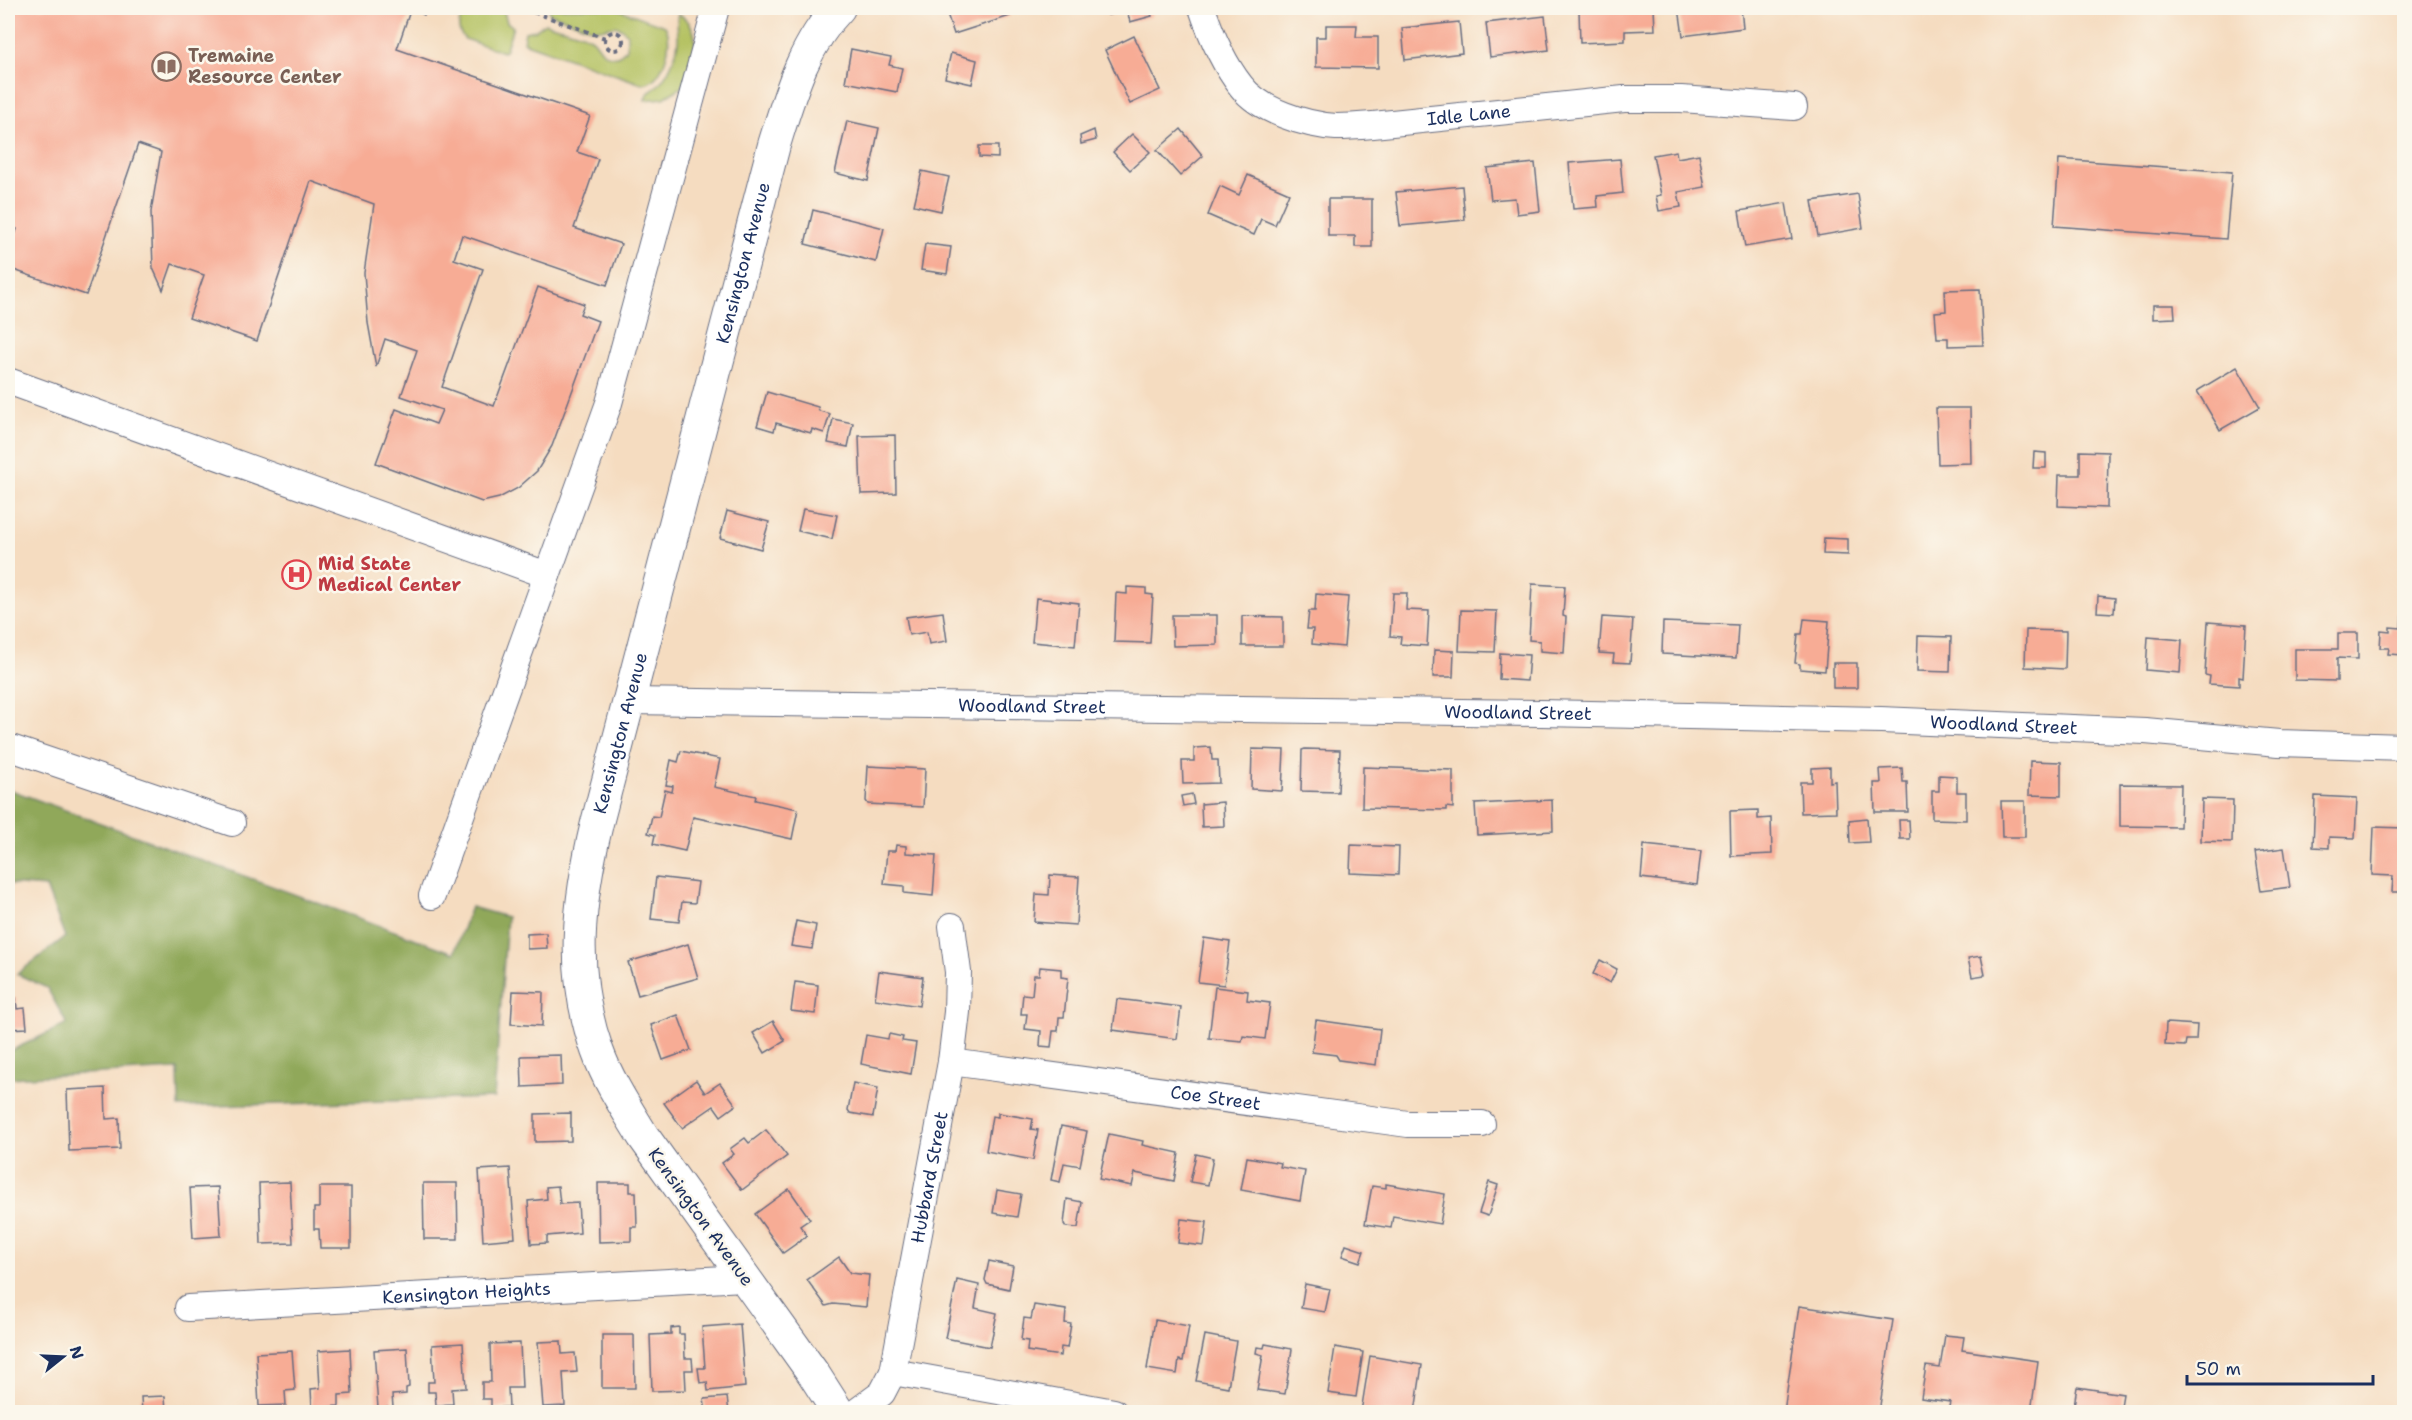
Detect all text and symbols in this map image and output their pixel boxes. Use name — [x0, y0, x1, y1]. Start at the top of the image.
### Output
place label: Tremaine Resource Center — [188, 44, 342, 89]
library icon: Tremaine Resource Center — [151, 50, 183, 82]
street label: Idle Lane — [1426, 99, 1512, 131]
street label: Kensington Avenue — [711, 180, 776, 346]
place label: Mid State Medical Center — [318, 552, 461, 597]
hospital icon: Mid State Medical Center — [281, 558, 313, 590]
street label: Kensington Avenue — [588, 650, 653, 816]
street label: Woodland Street — [958, 693, 1106, 719]
street label: Woodland Street — [1444, 700, 1592, 726]
street label: Woodland Street — [1929, 710, 2078, 740]
street label: Coe Street — [1169, 1080, 1262, 1116]
street label: Hubbard Street — [905, 1109, 954, 1245]
street label: Kensington Avenue — [643, 1143, 759, 1291]
street label: Kensington Heights — [382, 1276, 552, 1310]
north arrow — [33, 1327, 93, 1387]
text: N — [65, 1343, 89, 1362]
scale bar — [2187, 1348, 2373, 1386]
text: 50 m — [2196, 1357, 2241, 1381]

